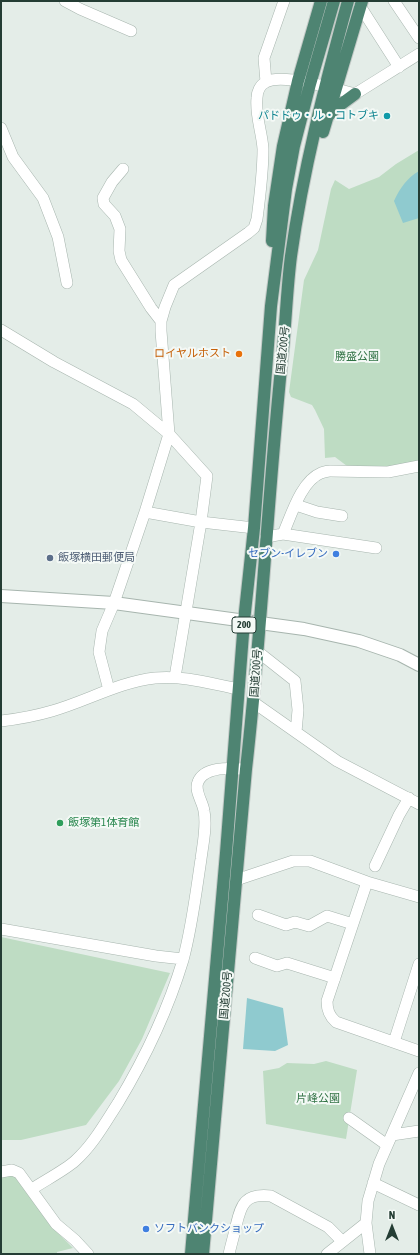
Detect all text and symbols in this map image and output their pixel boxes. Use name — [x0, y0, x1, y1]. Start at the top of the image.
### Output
place label: パドドゥ・ル・コトブキ — [258, 109, 379, 123]
marker: パドドゥ・ル・コトブキ — [382, 111, 392, 121]
street label: 国道200号 — [274, 325, 292, 375]
place label: ロイヤルホスト — [154, 347, 231, 361]
marker: ロイヤルホスト — [234, 349, 244, 359]
park label: 勝盛公園 — [335, 350, 379, 364]
place label: セブン-イレブン — [248, 547, 328, 561]
marker: セブン-イレブン — [331, 549, 341, 559]
place label: 飯塚横田郵便局 — [58, 551, 135, 565]
marker: 飯塚横田郵便局 — [45, 553, 55, 563]
road number: 200 — [232, 617, 256, 633]
street label: 国道200号 — [248, 648, 264, 698]
place label: 飯塚第1体育館 — [68, 816, 139, 830]
marker: 飯塚第1体育館 — [55, 818, 65, 828]
street label: 国道200号 — [217, 970, 235, 1020]
park label: 片峰公園 — [296, 1092, 340, 1106]
north arrow — [372, 1207, 412, 1247]
text: N — [389, 1209, 395, 1221]
place label: ソフトバンクショップ — [154, 1222, 264, 1236]
marker: ソフトバンクショップ — [141, 1224, 151, 1234]

